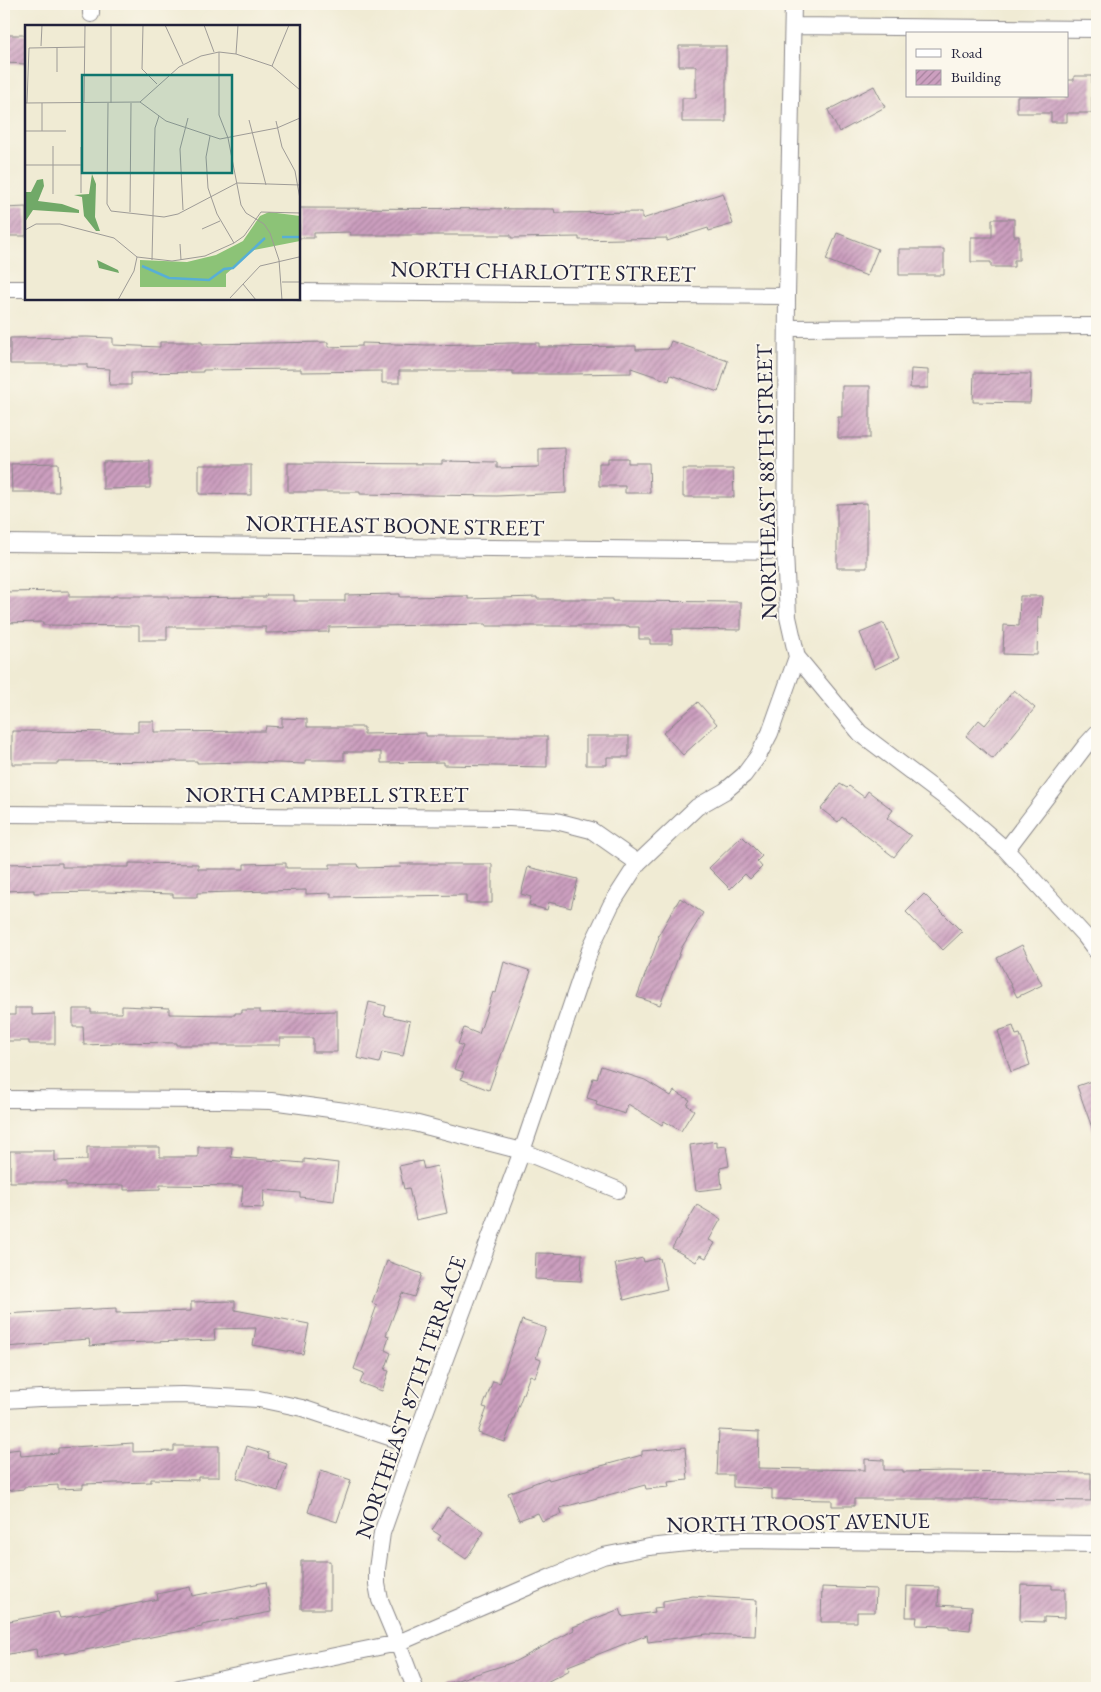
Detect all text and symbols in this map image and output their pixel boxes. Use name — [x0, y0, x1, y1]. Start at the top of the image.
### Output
inset map — [25, 25, 300, 300]
legend — [906, 32, 1068, 98]
text: Road — [951, 43, 983, 62]
text: Building — [951, 67, 1001, 86]
street label: NORTH CHARLOTTE STREET — [390, 254, 696, 289]
street label: NORTHEAST 88TH STREET — [750, 344, 783, 620]
street label: NORTHEAST BOONE STREET — [246, 508, 545, 543]
street label: NORTH CAMPBELL STREET — [185, 780, 469, 809]
street label: NORTHEAST 87TH TERRACE — [348, 1252, 473, 1542]
street label: NORTH TROOST AVENUE — [666, 1506, 930, 1539]

